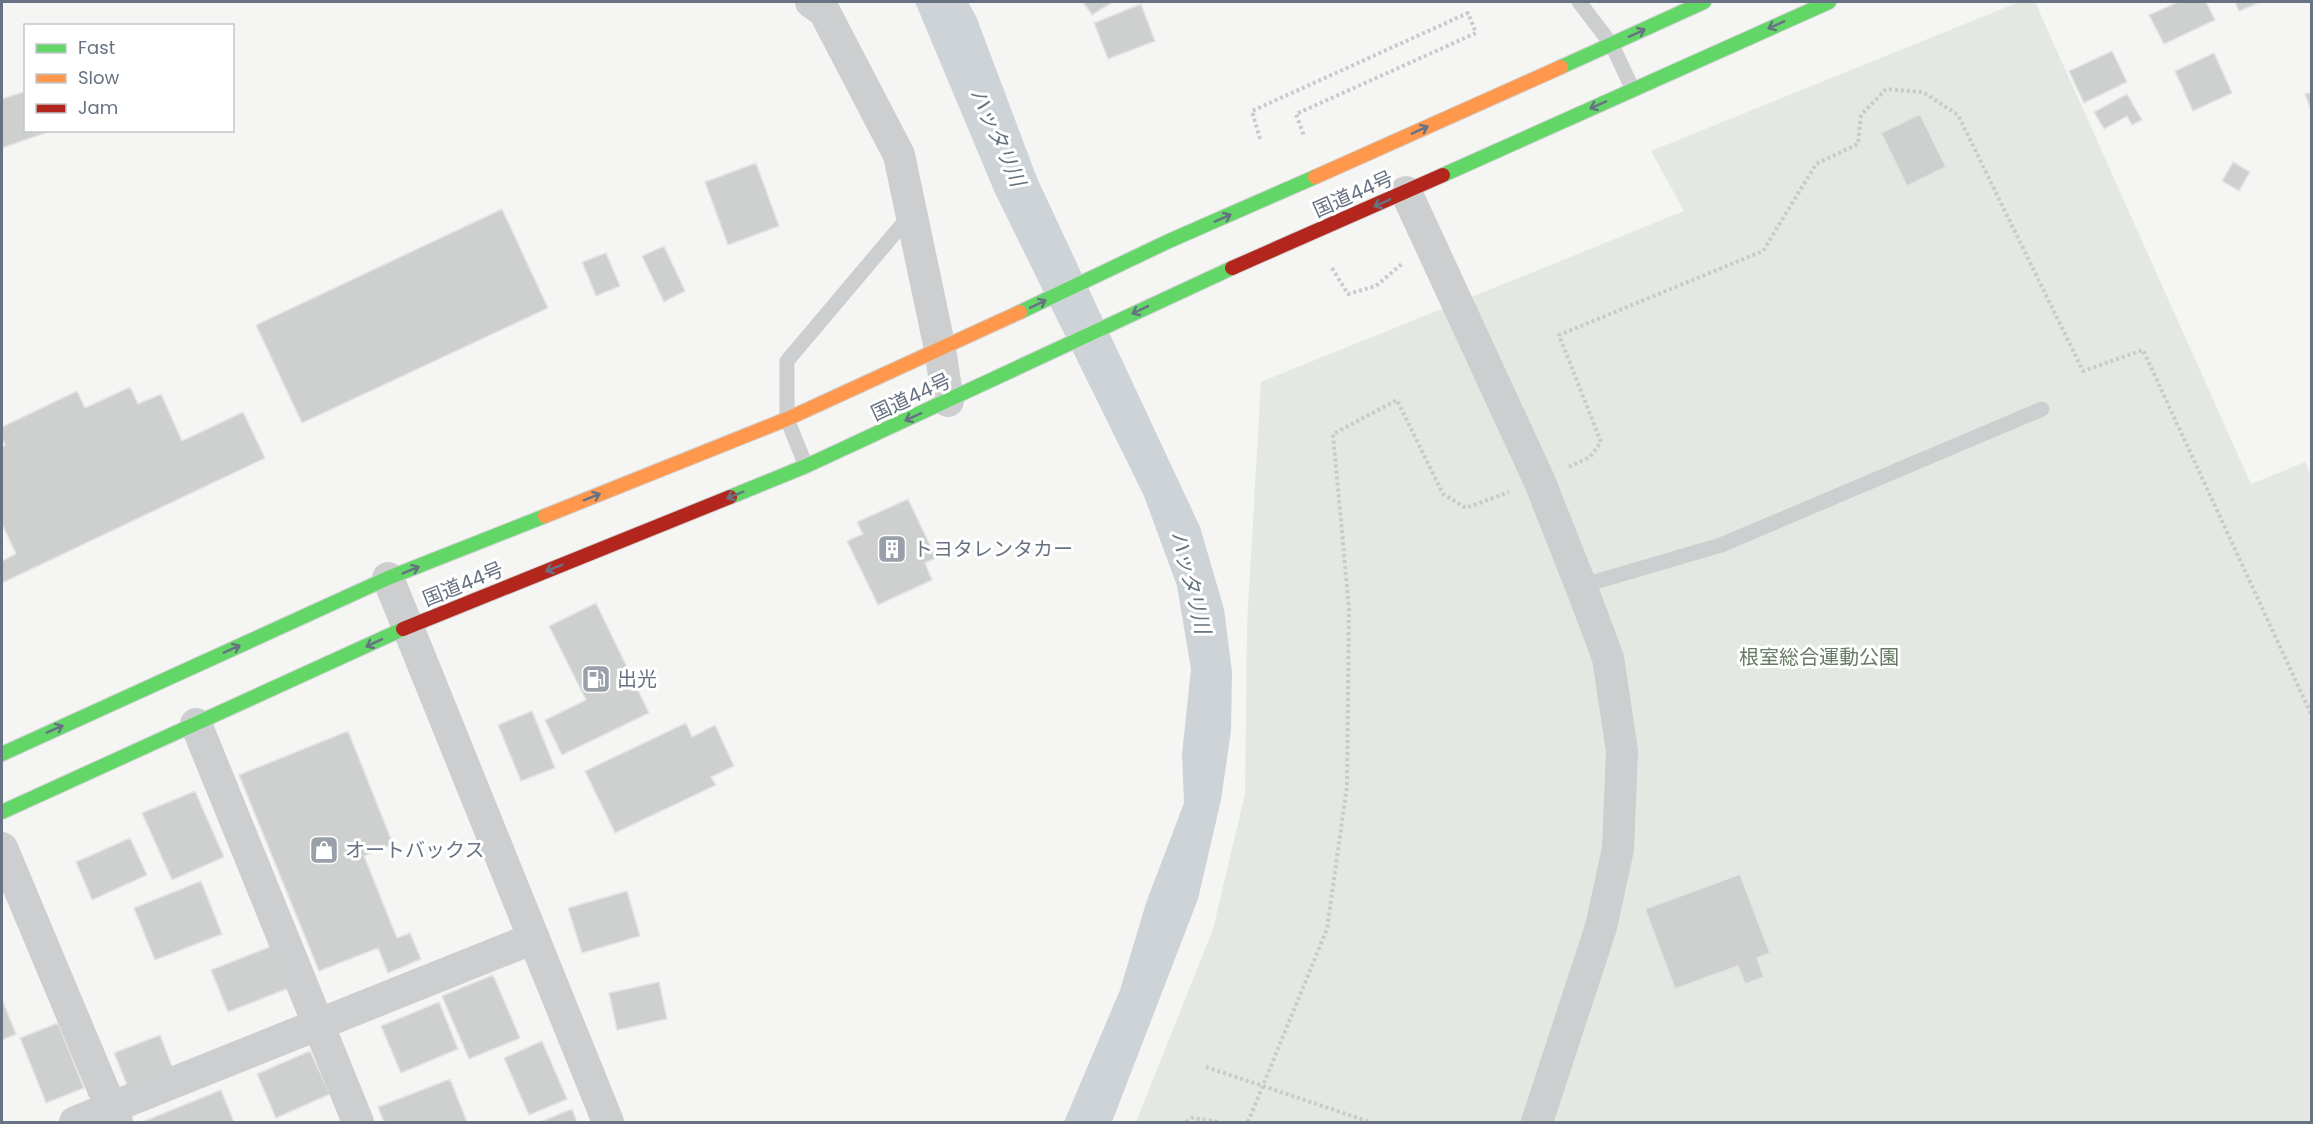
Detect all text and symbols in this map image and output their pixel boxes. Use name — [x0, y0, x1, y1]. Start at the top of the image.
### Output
one-way arrow — [1768, 20, 1786, 32]
legend — [24, 24, 234, 132]
one-way arrow — [1627, 27, 1645, 39]
text: Fast — [78, 35, 115, 60]
text: Slow — [78, 65, 120, 90]
water label: ハッタリ川 — [963, 83, 1033, 193]
text: Jam — [78, 95, 118, 120]
one-way arrow — [1590, 100, 1608, 112]
one-way arrow — [1411, 124, 1429, 135]
street label: 国道44号 — [1308, 164, 1398, 224]
one-way arrow — [1374, 197, 1392, 209]
one-way arrow — [1213, 211, 1231, 223]
one-way arrow — [1028, 297, 1046, 309]
one-way arrow — [1131, 305, 1149, 317]
street label: 国道44号 — [866, 366, 956, 428]
one-way arrow — [905, 411, 923, 423]
one-way arrow — [726, 490, 745, 501]
one-way arrow — [582, 491, 600, 502]
water label: ハッタリ川 — [1164, 528, 1218, 638]
building icon: トヨタレンタカー — [876, 533, 908, 565]
place label: トヨタレンタカー — [913, 535, 1073, 563]
street label: 国道44号 — [418, 555, 508, 613]
one-way arrow — [545, 563, 564, 574]
one-way arrow — [401, 564, 419, 575]
one-way arrow — [365, 638, 384, 649]
one-way arrow — [223, 643, 241, 654]
park label: 根室総合運動公園 — [1739, 643, 1899, 671]
fuel station icon: 出光 — [580, 663, 612, 695]
place label: 出光 — [617, 665, 657, 693]
one-way arrow — [45, 723, 63, 735]
shop icon: オートバックス — [308, 834, 340, 866]
place label: オートバックス — [345, 836, 484, 864]

